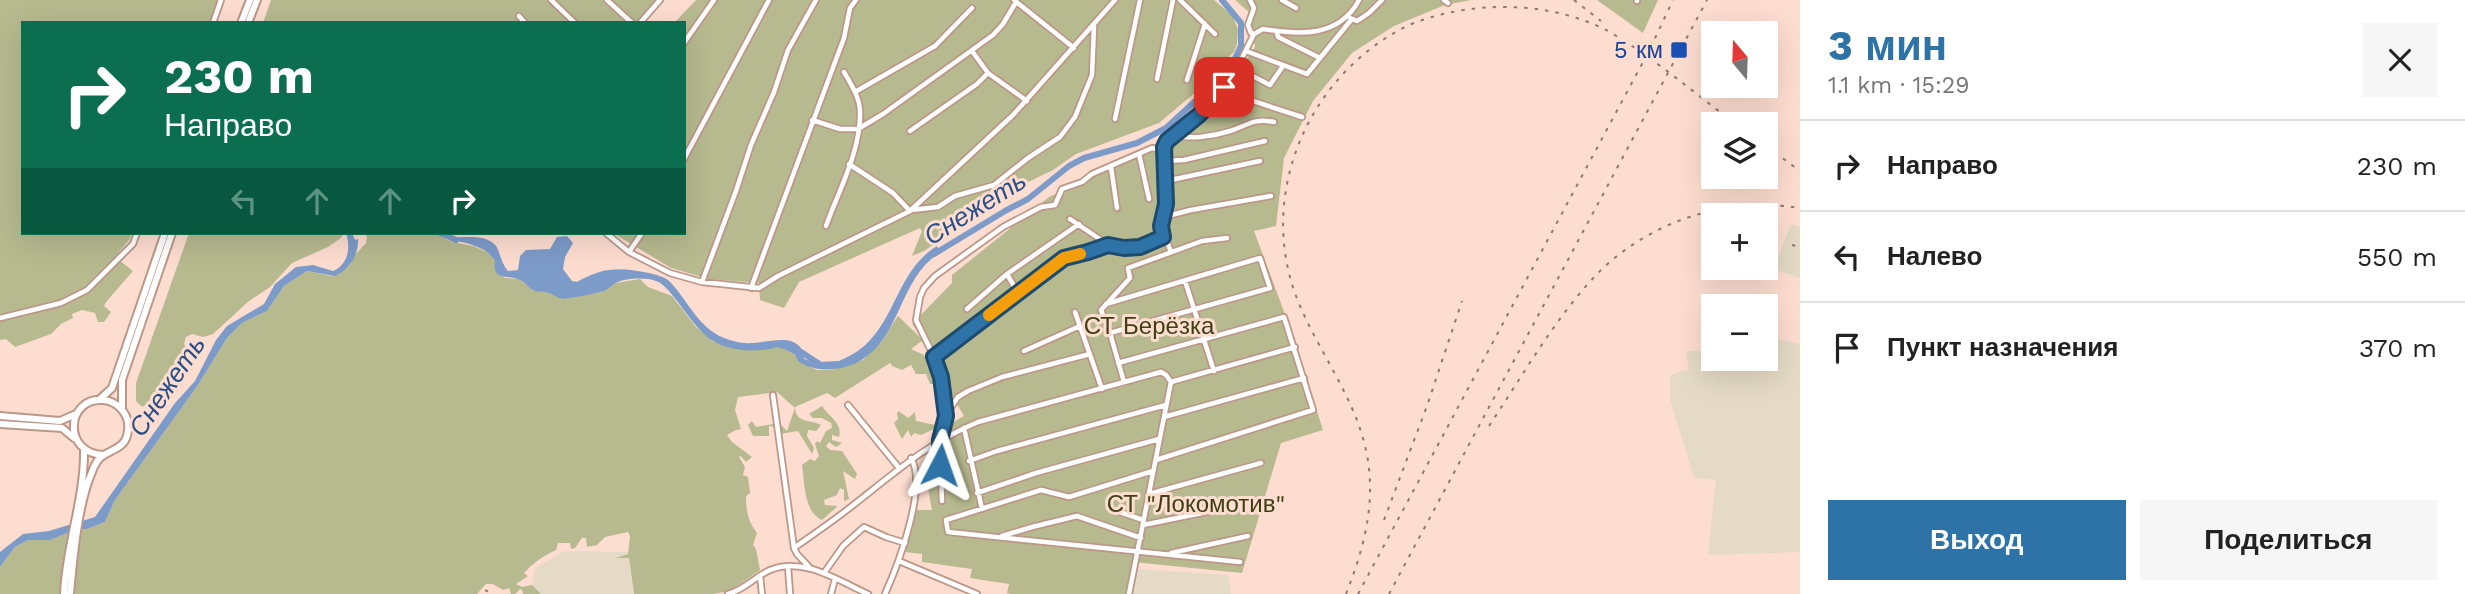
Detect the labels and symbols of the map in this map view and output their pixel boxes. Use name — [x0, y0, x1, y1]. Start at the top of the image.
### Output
north arrow — [1701, 21, 1778, 98]
place label: 5 км — [1614, 36, 1663, 64]
marker: 5 км — [1669, 40, 1689, 60]
pin — [1194, 57, 1254, 117]
water label: Снежеть — [918, 165, 1032, 251]
park label: СТ Берёзка — [1084, 312, 1215, 340]
water label: Снежеть — [123, 330, 211, 442]
position arrow — [903, 428, 977, 502]
park label: СТ "Локомотив" — [1107, 490, 1285, 518]

